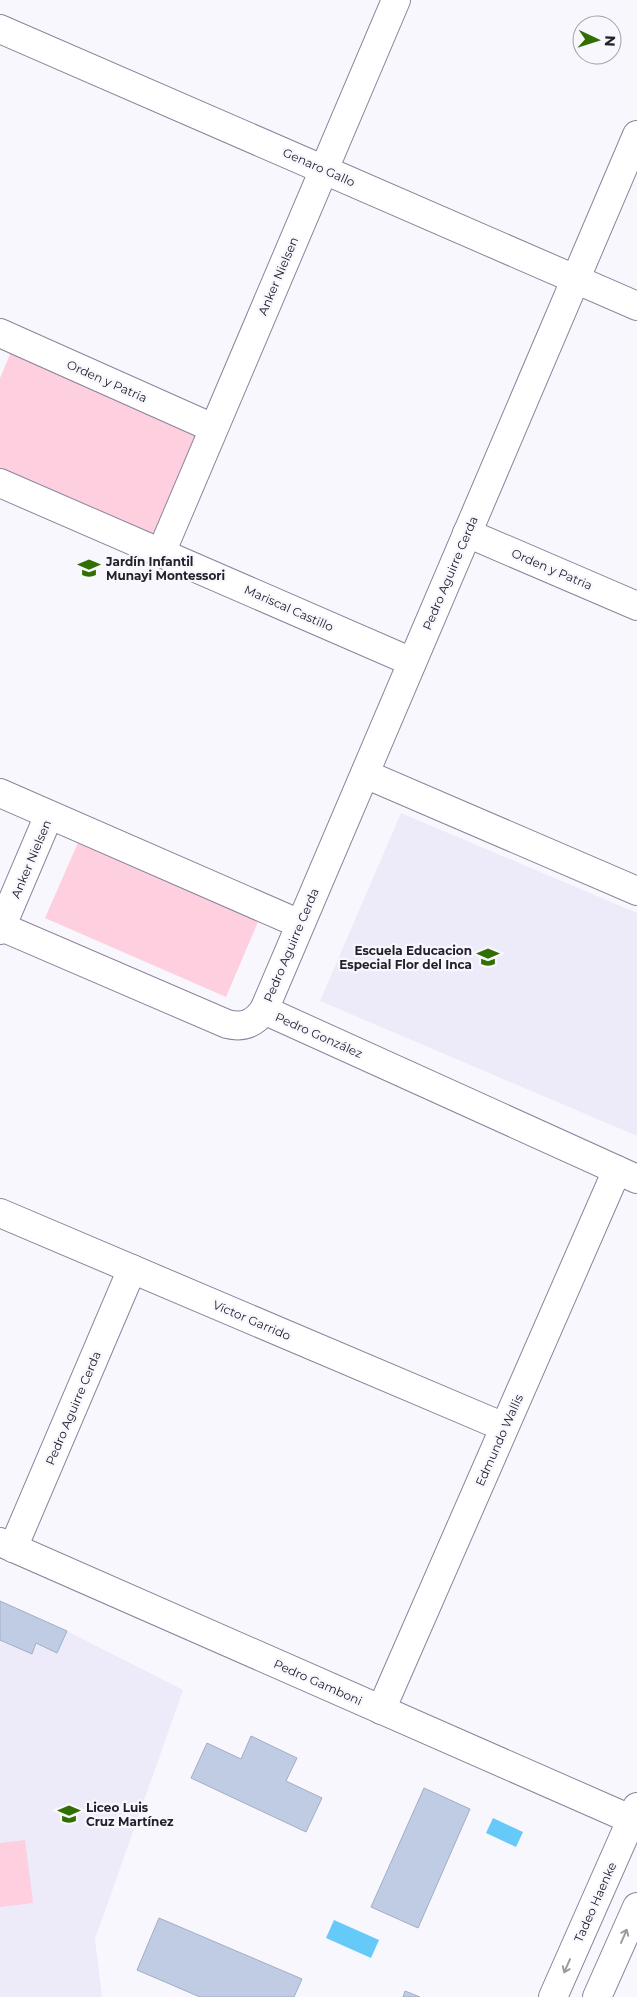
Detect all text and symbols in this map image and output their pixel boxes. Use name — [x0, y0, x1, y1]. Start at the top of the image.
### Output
north arrow — [572, 15, 622, 65]
text: N — [601, 35, 619, 47]
street label: Genaro Gallo — [281, 144, 357, 190]
street label: Anker Nielsen — [255, 235, 301, 317]
street label: Orden y Patria — [64, 357, 150, 405]
street label: Pedro Aguirre Cerda — [419, 514, 481, 632]
street label: Orden y Patria — [509, 545, 595, 593]
place label: Jardín Infantil Munayi Montessori — [105, 554, 225, 583]
school or university icon: Jardín Infantil Munayi Montessori — [76, 555, 102, 581]
street label: Mariscal Castillo — [242, 582, 336, 634]
street label: Anker Nielsen — [8, 818, 54, 900]
street label: Pedro Aguirre Cerda — [260, 886, 322, 1004]
place label: Escuela Educacion Especial Flor del Inca — [339, 943, 472, 972]
school or university icon: Escuela Educacion Especial Flor del Inca — [475, 944, 501, 970]
street label: Pedro González — [273, 1009, 365, 1061]
street label: Víctor Garrido — [211, 1297, 293, 1343]
street label: Pedro Aguirre Cerda — [42, 1349, 104, 1467]
street label: Edmundo Wallis — [472, 1392, 526, 1488]
street label: Pedro Gamboni — [271, 1656, 365, 1708]
place label: Liceo Luis Cruz Martínez — [86, 1800, 174, 1829]
school or university icon: Liceo Luis Cruz Martínez — [56, 1801, 82, 1827]
street label: Tadeo Haenke — [571, 1860, 619, 1944]
one-way arrow — [620, 1929, 629, 1944]
one-way arrow — [561, 1958, 571, 1973]

